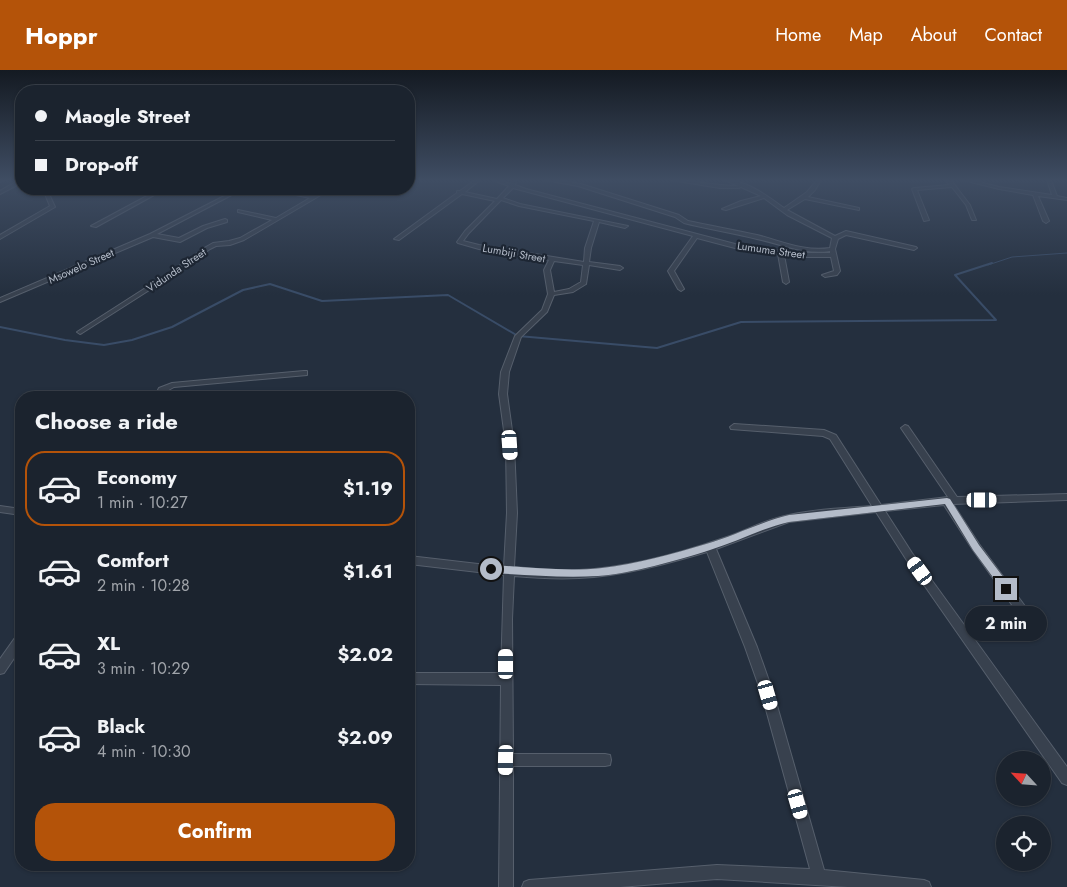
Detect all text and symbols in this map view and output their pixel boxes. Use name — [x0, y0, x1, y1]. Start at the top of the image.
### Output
text: Hoppr — [25, 18, 98, 53]
text: Home — [775, 22, 821, 48]
text: Map — [849, 22, 883, 48]
text: About — [911, 22, 956, 48]
text: Contact — [984, 22, 1042, 48]
text: Maogle Street — [65, 103, 190, 130]
text: Drop-off — [65, 151, 138, 178]
street label: Lumuma Street — [736, 237, 806, 263]
street label: Lumbiji Street — [481, 240, 547, 266]
street label: Msowelo Street — [46, 244, 117, 288]
street label: Vidunda Street — [143, 244, 209, 296]
text: Choose a ride — [35, 405, 178, 437]
car — [501, 430, 518, 460]
text: Economy — [97, 464, 177, 491]
icon: car — [37, 466, 82, 511]
text: $1.19 — [343, 475, 393, 502]
text: 1 min · 10:27 — [97, 491, 188, 514]
car — [967, 493, 997, 508]
text: Comfort — [97, 547, 169, 574]
icon: car — [37, 549, 82, 594]
car — [905, 554, 934, 588]
text: $1.61 — [343, 558, 393, 585]
route start — [480, 558, 502, 580]
text: 2 min · 10:28 — [97, 574, 190, 597]
route end — [995, 578, 1017, 600]
callout: 2 min — [965, 606, 1047, 642]
text: 2 min — [985, 612, 1027, 635]
text: XL — [97, 630, 120, 657]
icon: car — [37, 632, 82, 677]
text: $2.02 — [338, 641, 393, 668]
car — [498, 649, 513, 679]
text: 3 min · 10:29 — [97, 657, 190, 680]
car — [756, 679, 779, 711]
text: Black — [97, 713, 145, 740]
icon: car — [37, 715, 82, 760]
text: $2.09 — [337, 724, 393, 751]
text: 4 min · 10:30 — [97, 740, 191, 763]
car — [498, 745, 513, 775]
north arrow — [996, 751, 1051, 806]
map controls — [996, 751, 1051, 871]
car — [786, 788, 809, 820]
button: Confirm — [35, 803, 395, 861]
button: locate — [996, 816, 1051, 871]

